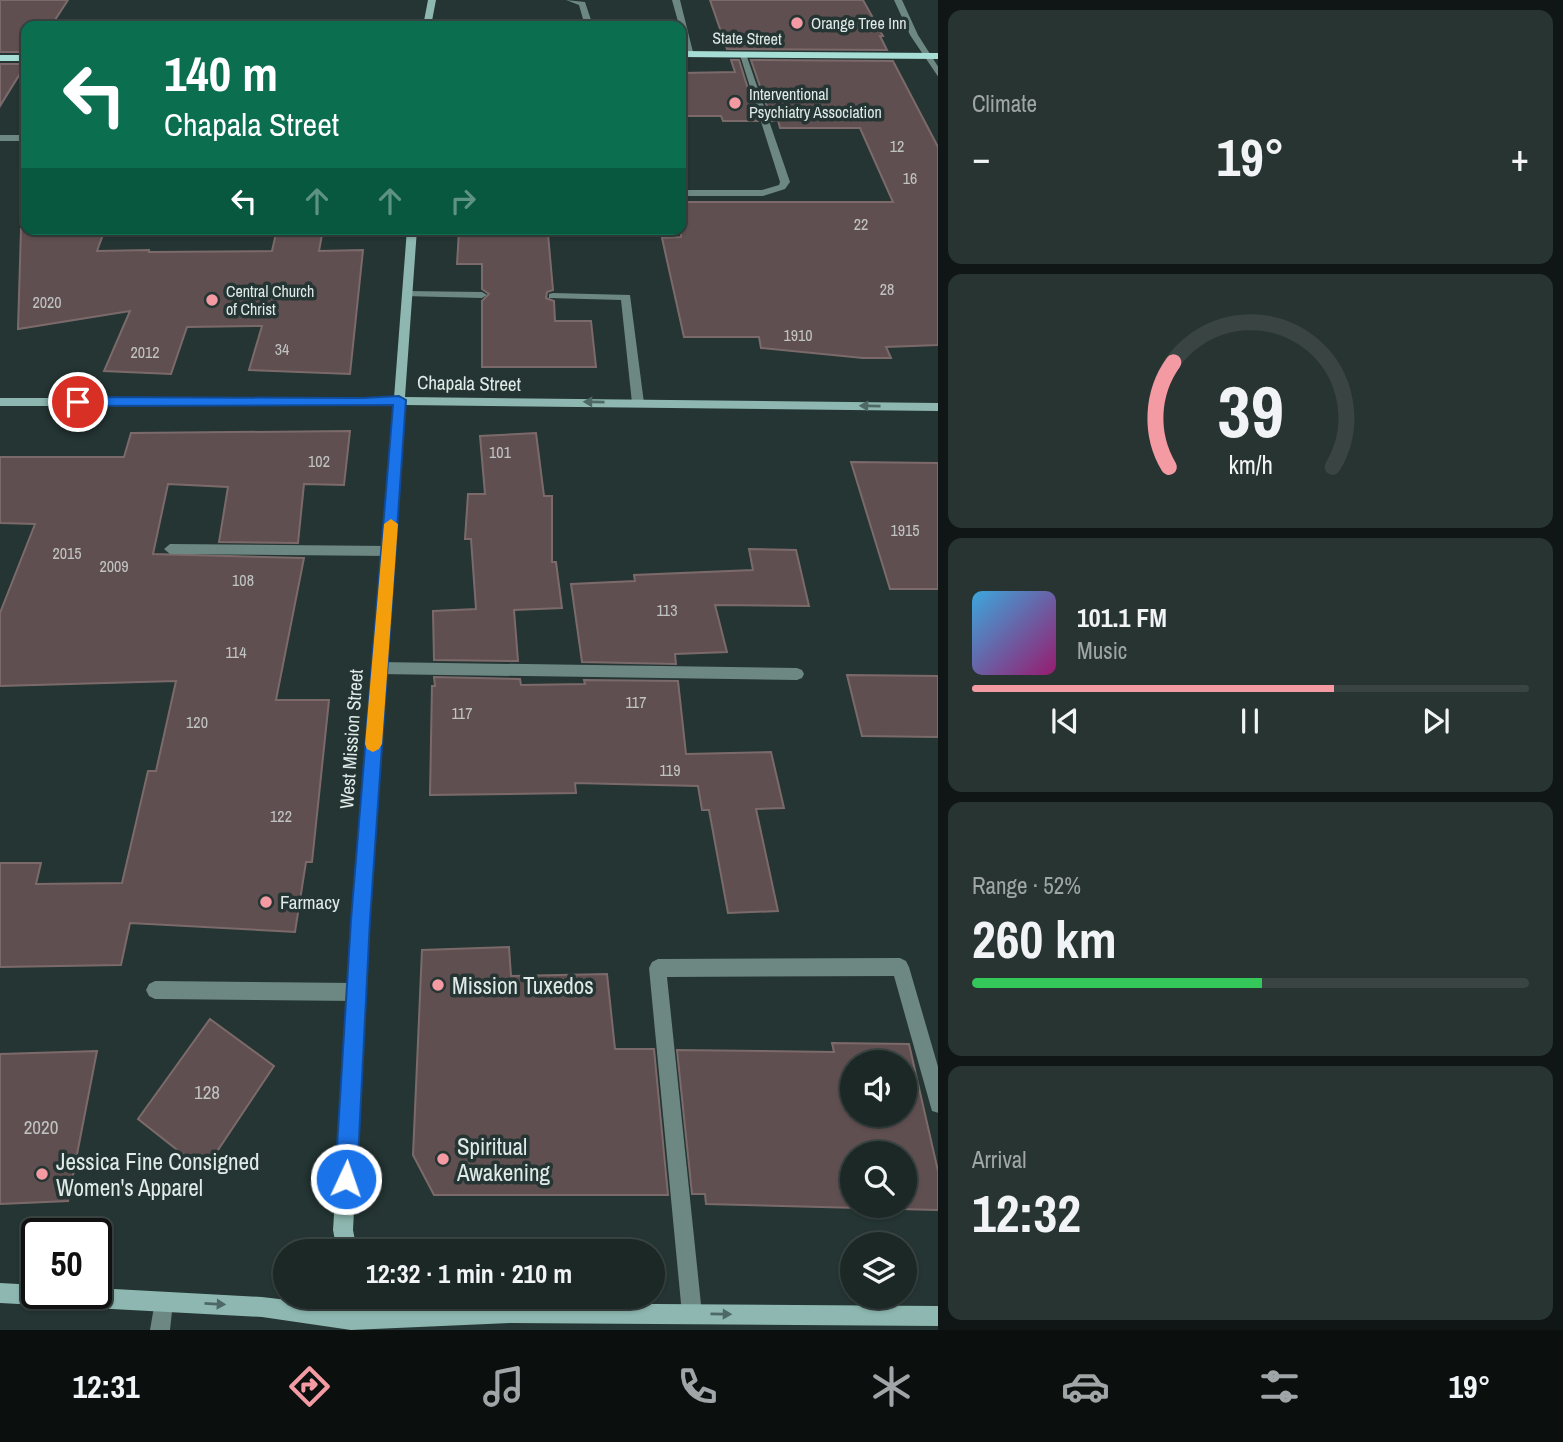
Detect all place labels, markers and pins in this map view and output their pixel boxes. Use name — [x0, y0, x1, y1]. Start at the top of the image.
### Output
place label: Orange Tree Inn — [811, 12, 907, 34]
marker: Orange Tree Inn — [789, 15, 805, 31]
place label: Interventional Psychiatry Association — [749, 83, 882, 123]
marker: Interventional Psychiatry Association — [727, 95, 743, 111]
place label: Central Church of Christ — [226, 280, 314, 320]
marker: Central Church of Christ — [204, 292, 220, 308]
pin — [48, 372, 108, 432]
place label: Farmacy — [280, 889, 340, 915]
marker: Farmacy — [258, 894, 274, 910]
place label: Mission Tuxedos — [452, 970, 594, 1001]
marker: Mission Tuxedos — [430, 977, 446, 993]
place label: Spiritual Awakening — [456, 1131, 551, 1188]
place label: Jessica Fine Consigned Women's Apparel — [56, 1146, 259, 1203]
marker: Spiritual Awakening — [435, 1151, 451, 1167]
marker: Jessica Fine Consigned Women's Apparel — [34, 1166, 50, 1182]

